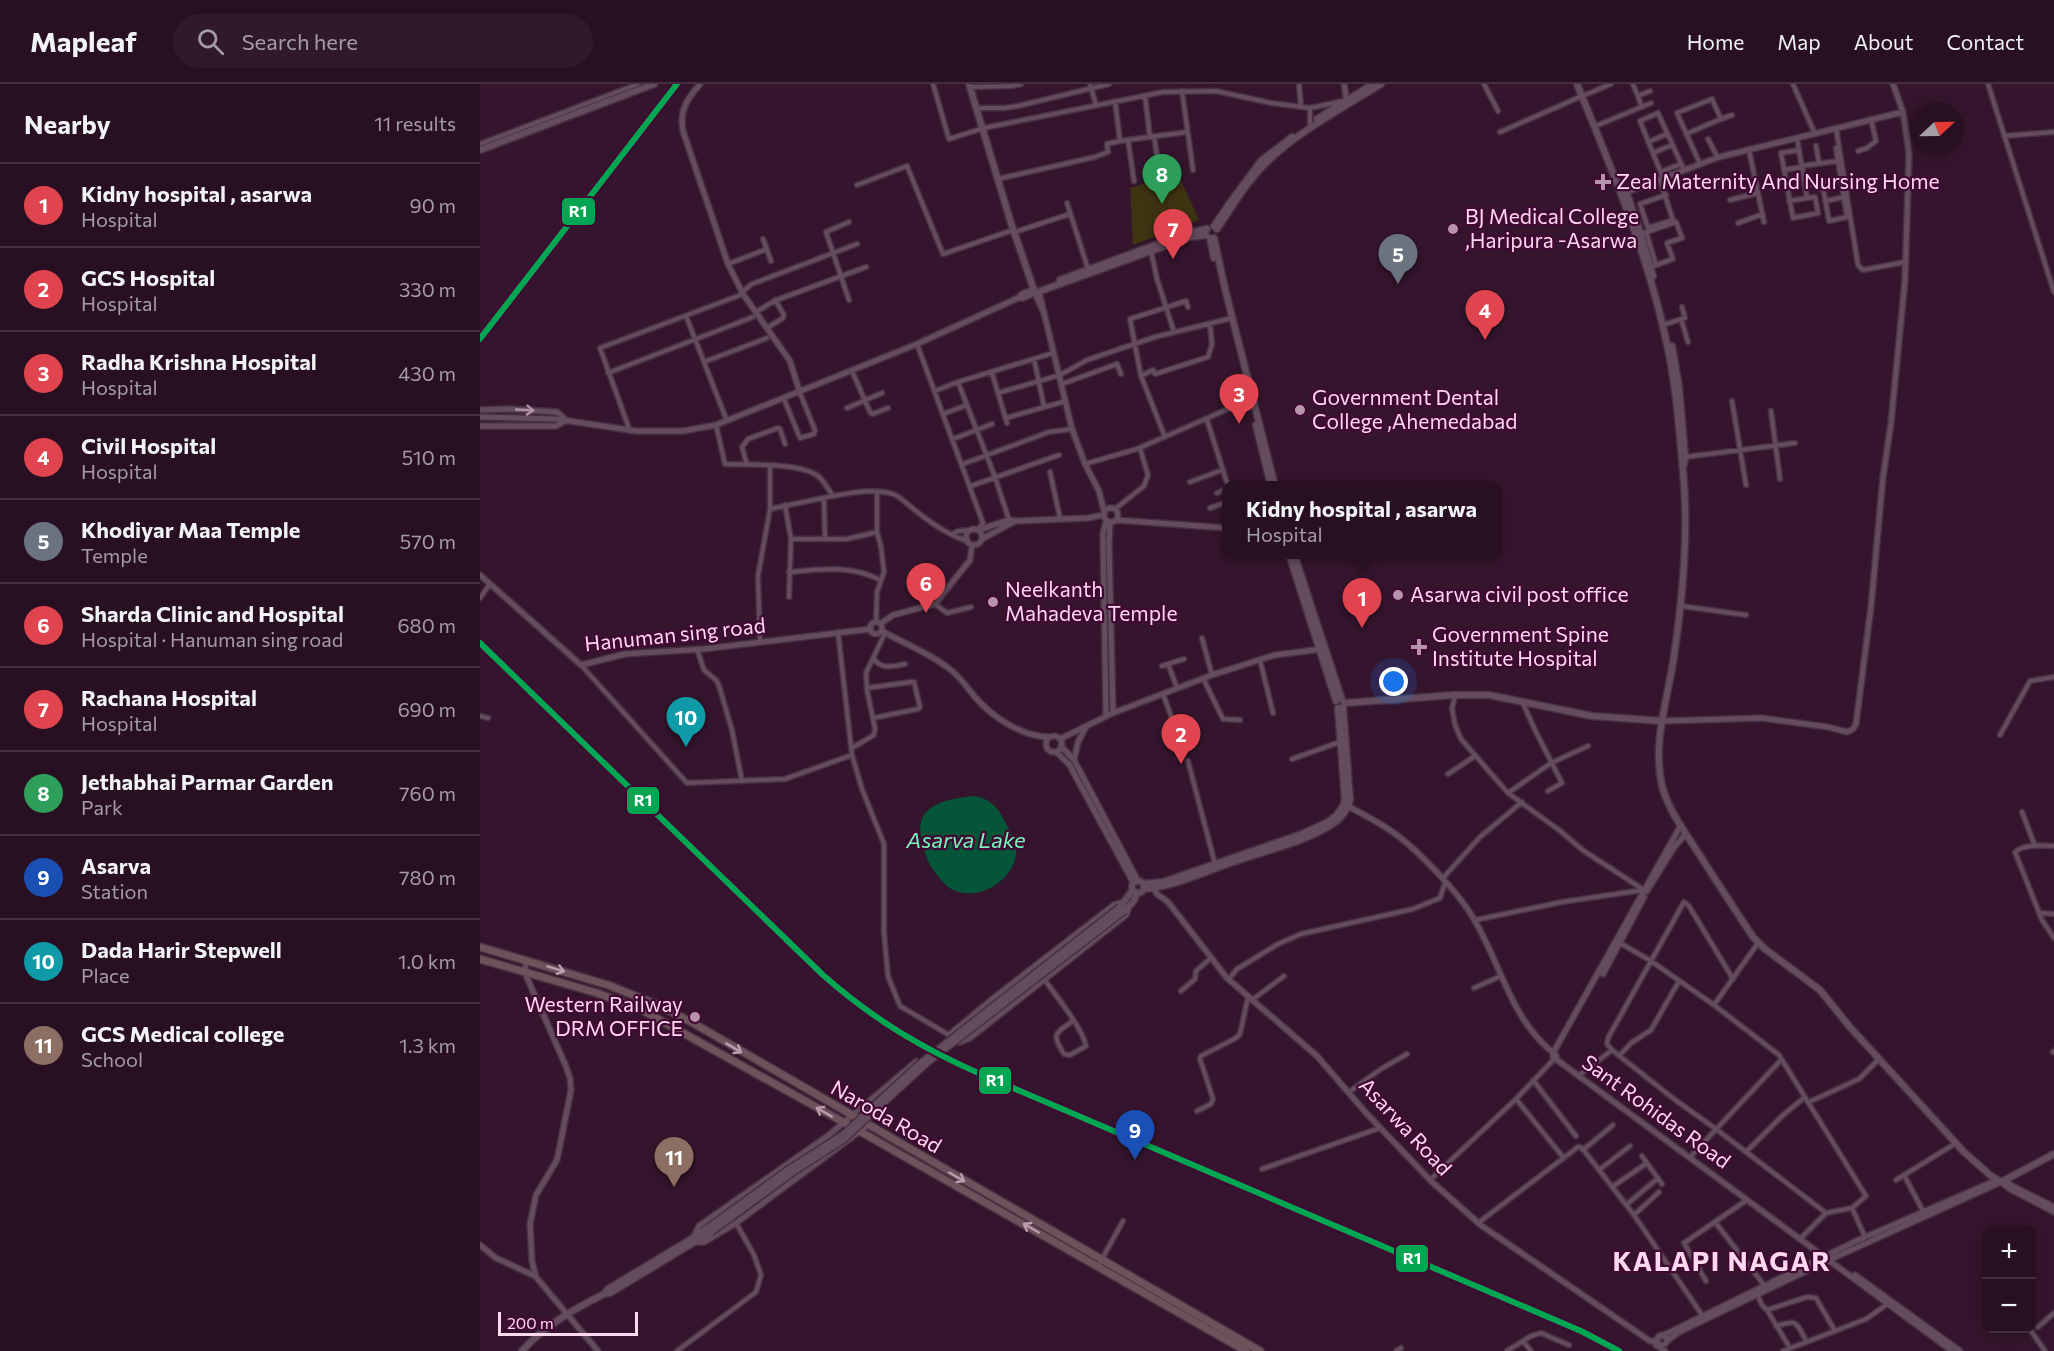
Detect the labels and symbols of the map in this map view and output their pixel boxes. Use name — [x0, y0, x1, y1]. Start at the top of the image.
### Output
north arrow — [1910, 102, 1964, 156]
pin: 8 — [1142, 154, 1182, 204]
place label: Zeal Maternity And Nursing Home — [1616, 168, 1940, 193]
marker: Zeal Maternity And Nursing Home — [1594, 173, 1612, 191]
line badge: R1 — [561, 197, 596, 226]
text: R1 — [569, 201, 587, 220]
place label: BJ Medical College ,Haripura -Asarwa — [1465, 203, 1639, 252]
pin: 7 — [1154, 210, 1192, 259]
marker: BJ Medical College ,Haripura -Asarwa — [1446, 222, 1460, 236]
pin: 5 — [1378, 234, 1418, 284]
pin: 4 — [1466, 290, 1504, 340]
pin: 3 — [1220, 374, 1258, 424]
place label: Government Dental College ,Ahemedabad — [1312, 384, 1517, 433]
marker: Government Dental College ,Ahemedabad — [1293, 403, 1307, 417]
one-way arrow — [514, 405, 534, 416]
pin: 6 — [906, 564, 946, 613]
place label: Neelkanth Mahadeva Temple — [1005, 576, 1177, 625]
pin: 1 — [1342, 578, 1382, 628]
place label: Asarwa civil post office — [1410, 581, 1629, 606]
marker: Asarwa civil post office — [1391, 588, 1405, 602]
marker: Neelkanth Mahadeva Temple — [986, 595, 1000, 609]
street label: Hanuman sing road — [583, 612, 767, 655]
place label: Government Spine Institute Hospital — [1432, 621, 1609, 670]
marker: Government Spine Institute Hospital — [1410, 638, 1428, 656]
your location — [1379, 667, 1408, 696]
pin: 10 — [666, 698, 706, 747]
pin: 2 — [1162, 714, 1200, 764]
line badge: R1 — [626, 786, 660, 815]
text: R1 — [634, 790, 652, 809]
water label: Asarva Lake — [905, 826, 1026, 853]
one-way arrow — [546, 965, 565, 976]
place label: Western Railway DRM OFFICE — [525, 991, 683, 1040]
marker: Western Railway DRM OFFICE — [688, 1010, 702, 1024]
one-way arrow — [725, 1042, 742, 1054]
street label: Sant Rohidas Road — [1578, 1049, 1736, 1173]
line badge: R1 — [978, 1066, 1012, 1095]
text: R1 — [986, 1070, 1004, 1089]
street label: Asarwa Road — [1355, 1072, 1458, 1180]
street label: Naroda Road — [827, 1074, 947, 1157]
one-way arrow — [816, 1106, 833, 1118]
pin: 9 — [1116, 1110, 1154, 1160]
pin: 11 — [654, 1138, 694, 1187]
one-way arrow — [948, 1171, 965, 1183]
one-way arrow — [1023, 1222, 1040, 1234]
line badge: R1 — [1395, 1244, 1429, 1273]
district label: KALAPI NAGAR — [1612, 1244, 1832, 1277]
text: R1 — [1403, 1248, 1421, 1267]
scale bar — [498, 1309, 638, 1336]

